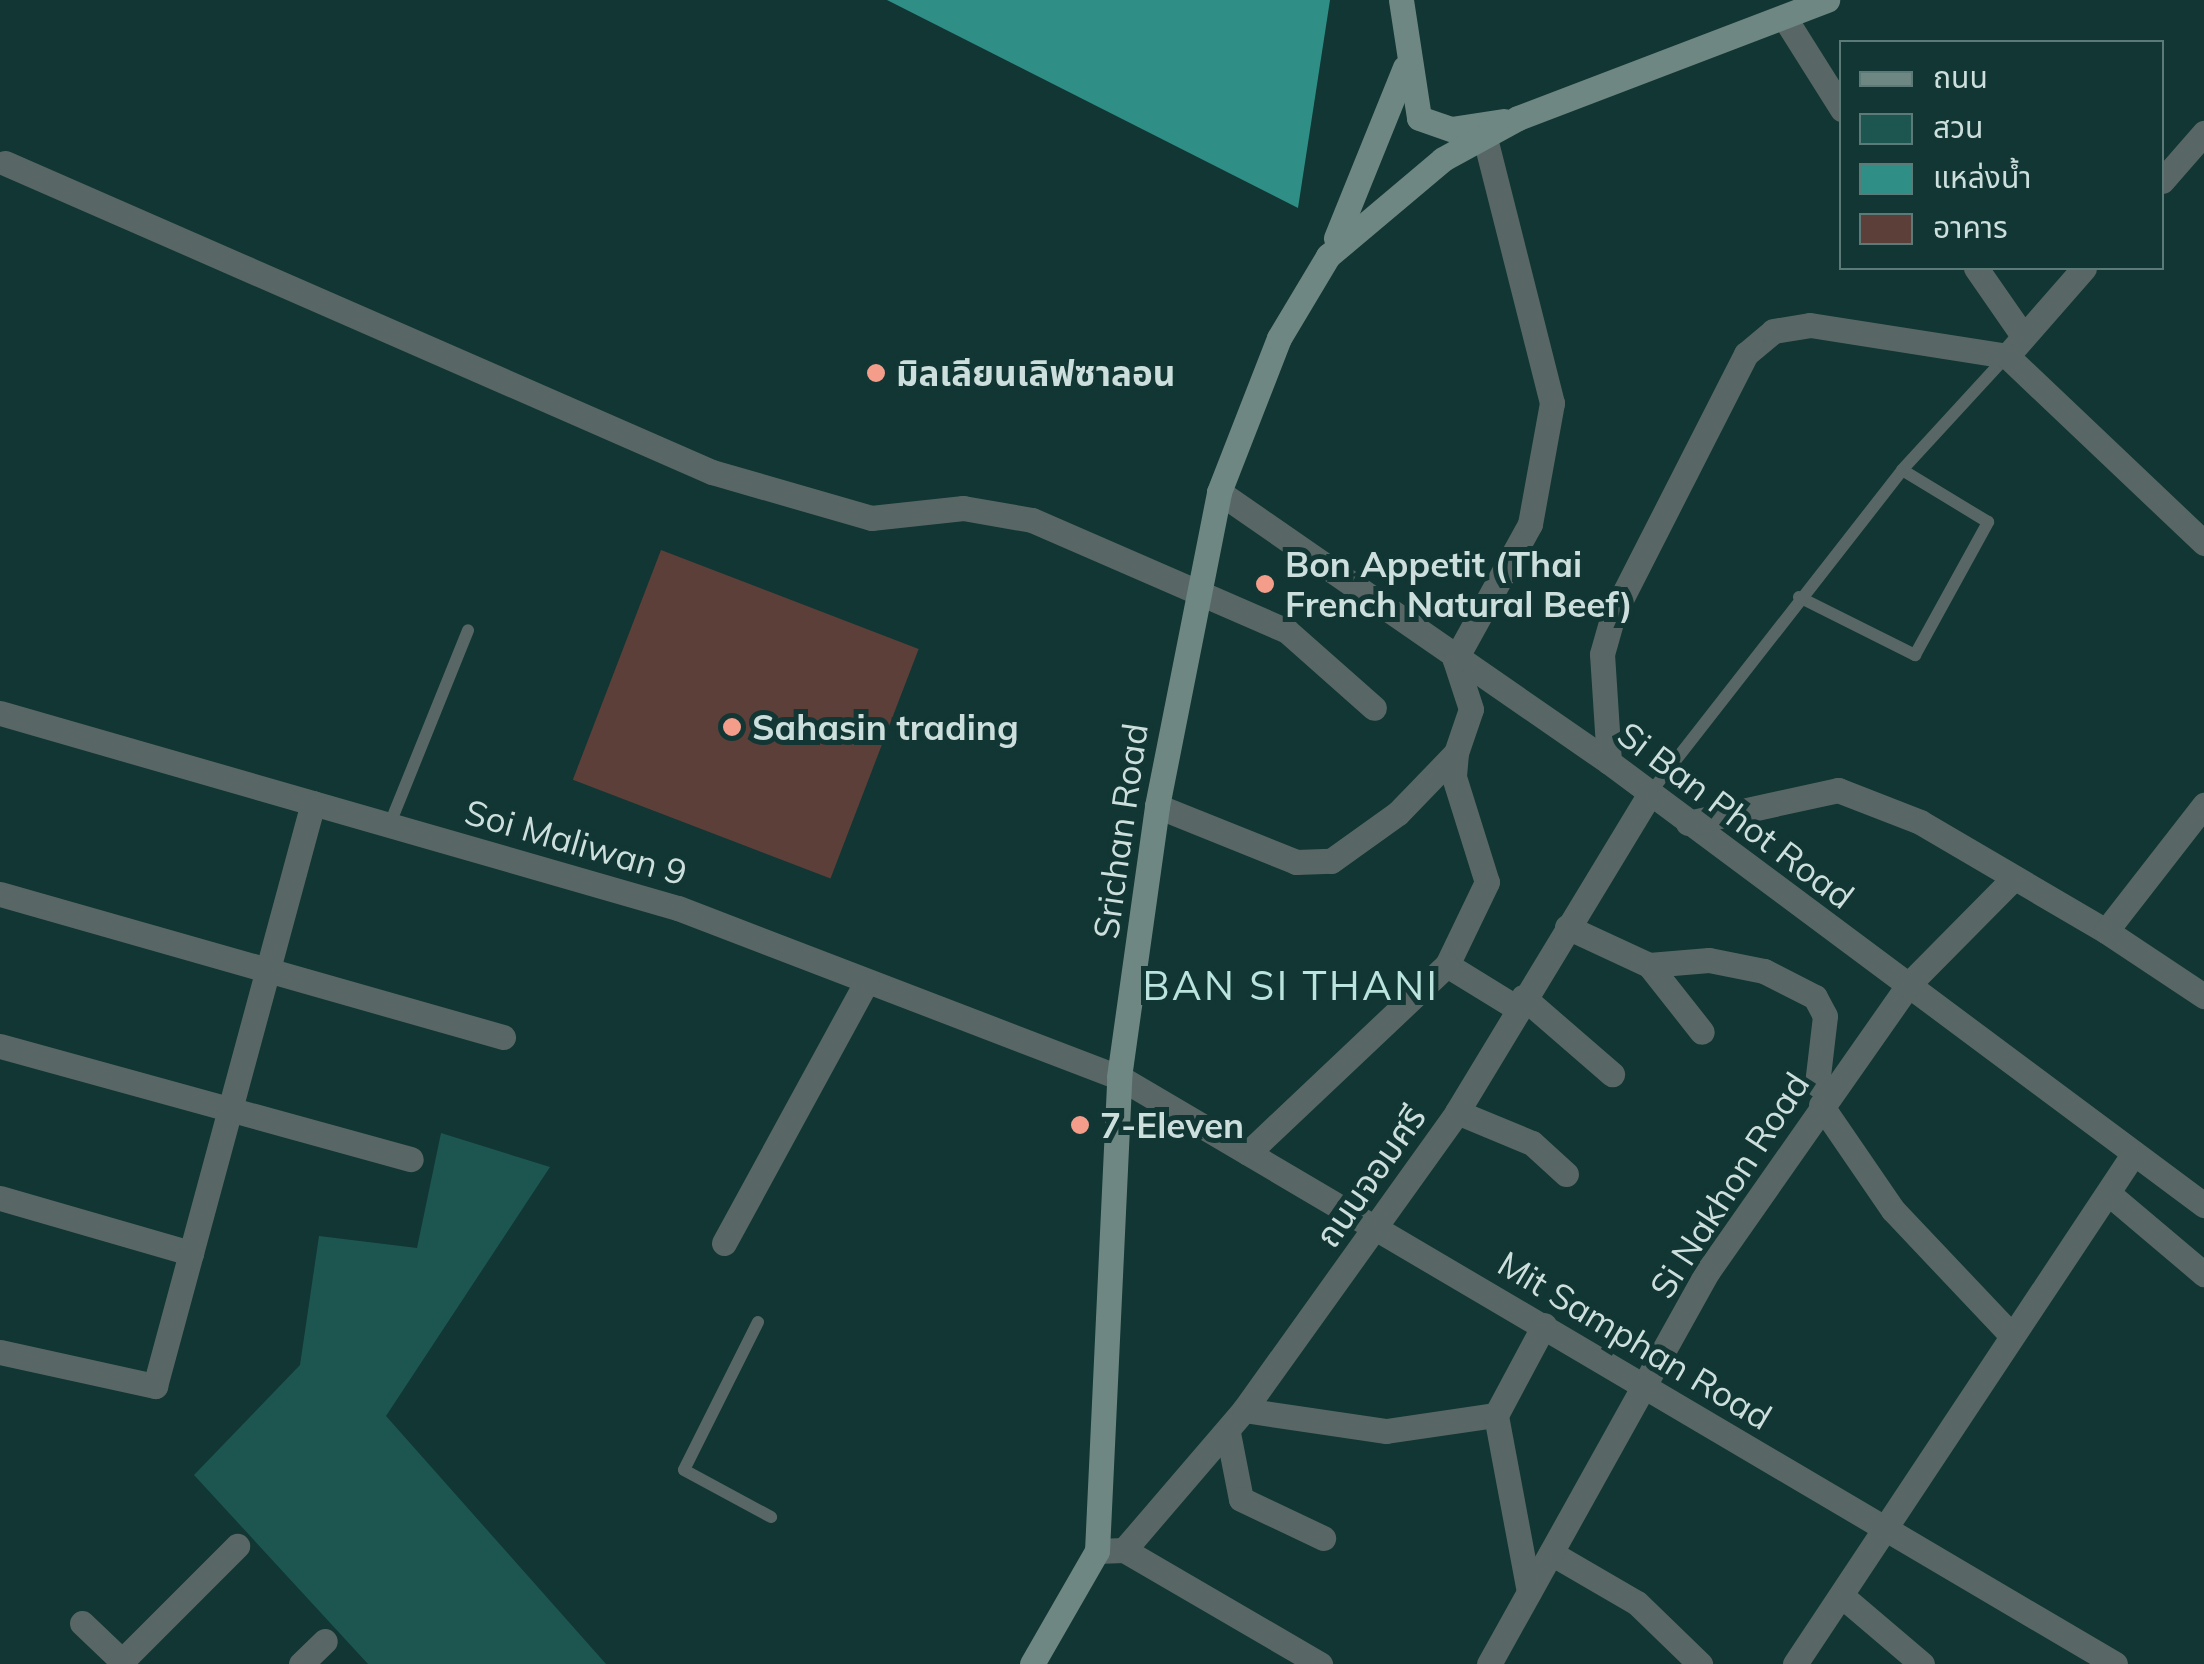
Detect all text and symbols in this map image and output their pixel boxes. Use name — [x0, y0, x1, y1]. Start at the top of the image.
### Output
legend — [1839, 40, 2164, 270]
text: ถนน — [1933, 58, 1988, 96]
text: สวน — [1933, 108, 1983, 146]
text: แหล่งน้ำ — [1933, 158, 2031, 196]
text: อาคาร — [1933, 208, 2008, 246]
place label: มิลเลียนเลิฟซาลอน — [896, 352, 1175, 394]
marker: มิลเลียนเลิฟซาลอน — [865, 362, 887, 384]
place label: Bon Appetit (Thai French Natural Beef) — [1285, 543, 1633, 625]
marker: Bon Appetit (Thai French Natural Beef) — [1254, 573, 1276, 595]
place label: Sahasin trading — [752, 706, 1019, 748]
street label: Si Ban Phot Road — [1610, 713, 1862, 917]
marker: Sahasin trading — [721, 716, 743, 738]
street label: Srichan Road — [1084, 721, 1156, 941]
street label: Soi Maliwan 9 — [460, 790, 692, 894]
district label: BAN SI THANI — [1143, 961, 1439, 1009]
street label: Si Nakhon Road — [1640, 1064, 1818, 1306]
street label: ถนนจอมศรี — [1306, 1097, 1434, 1255]
place label: 7-Eleven — [1100, 1104, 1244, 1146]
marker: 7-Eleven — [1069, 1114, 1091, 1136]
street label: Mit Samphan Road — [1491, 1242, 1779, 1438]

